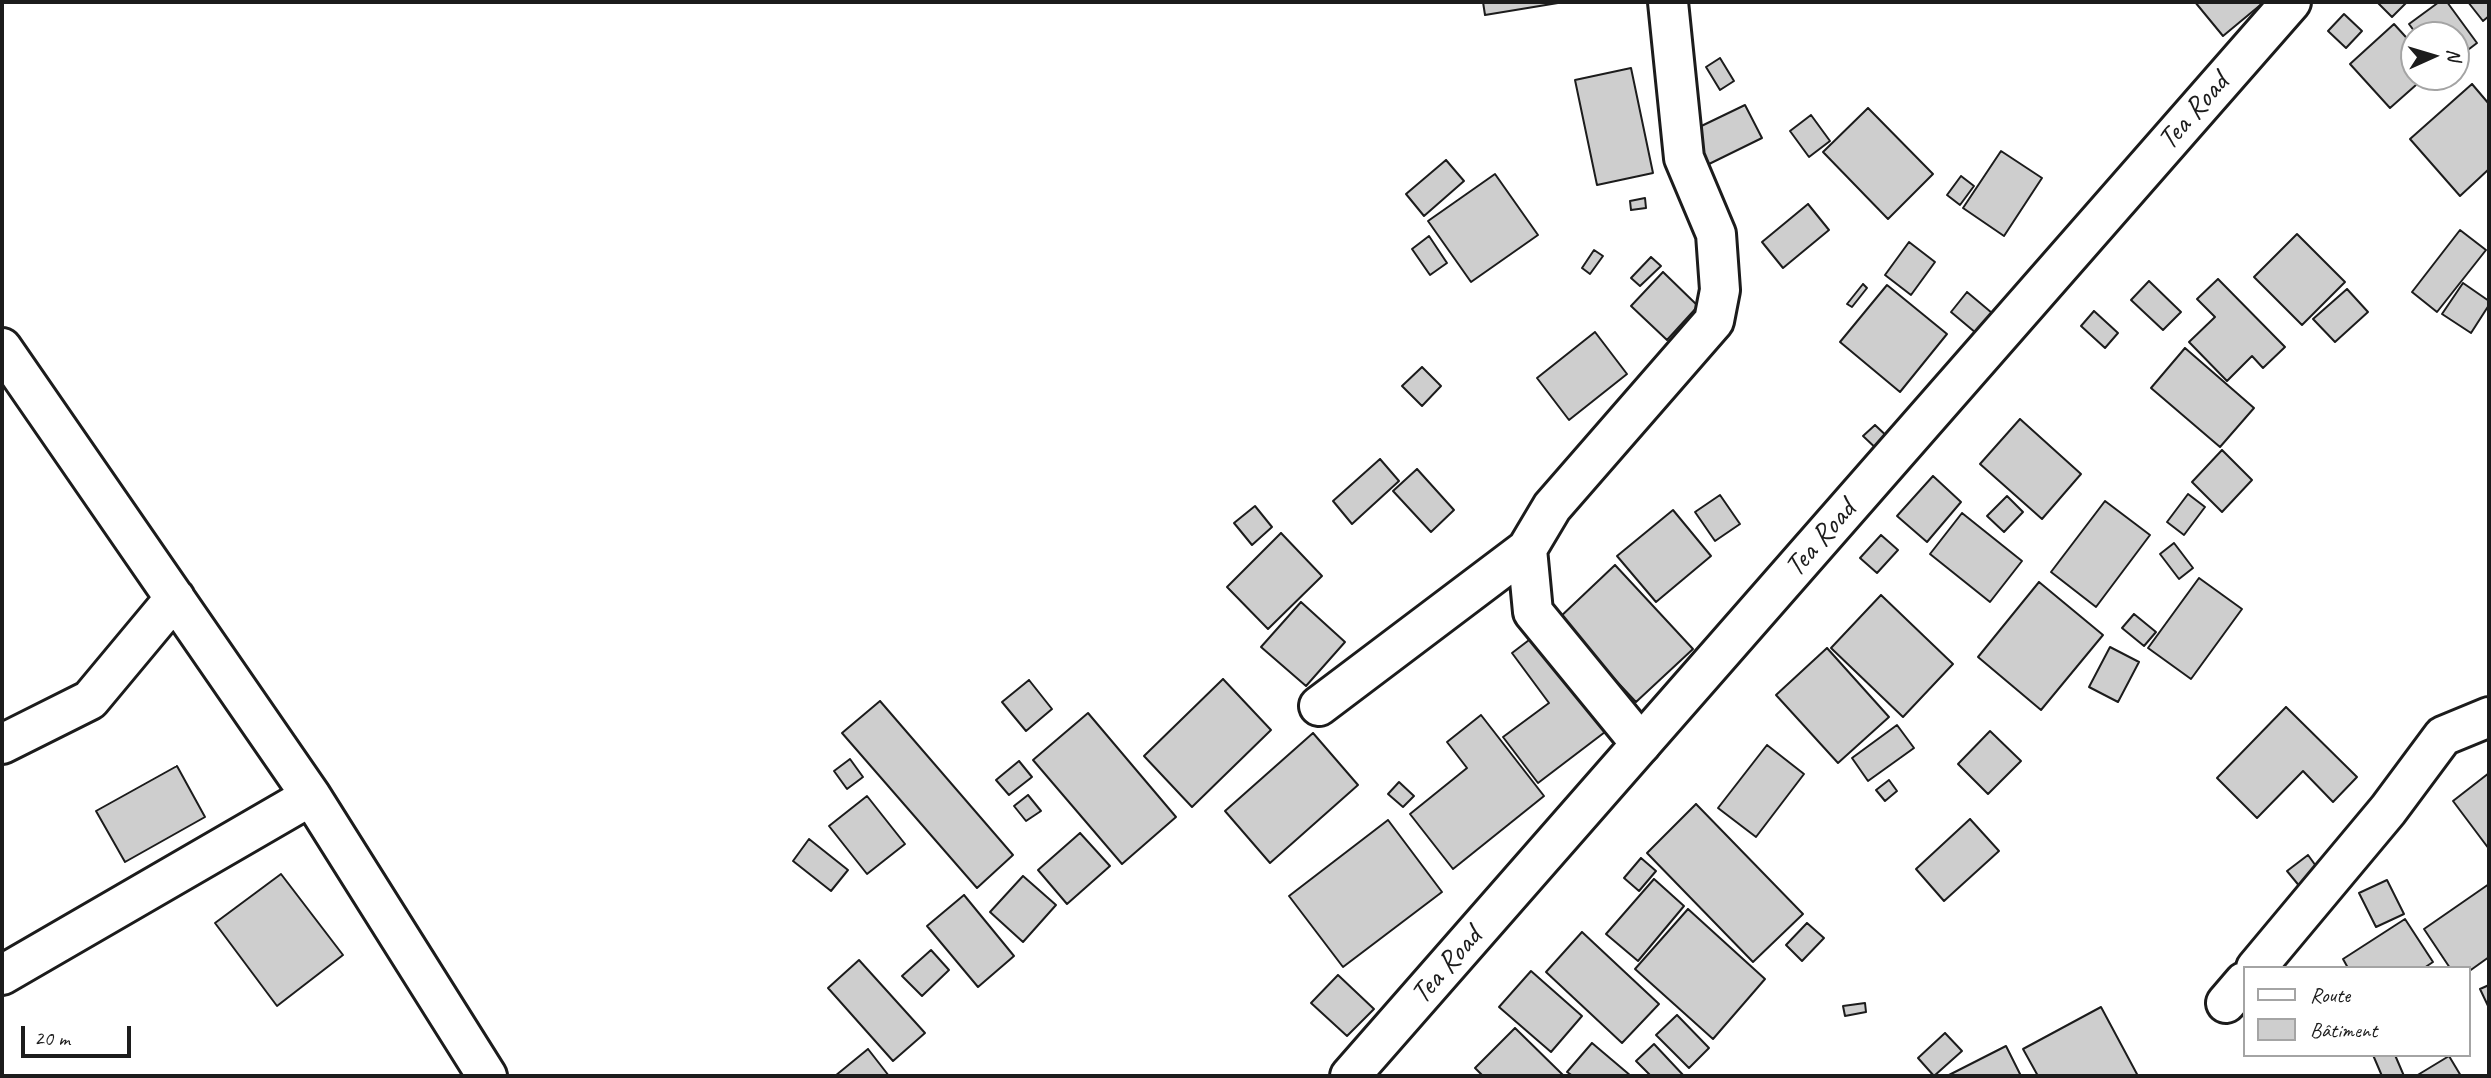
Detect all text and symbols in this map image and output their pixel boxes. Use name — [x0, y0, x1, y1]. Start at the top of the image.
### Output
north arrow — [2400, 21, 2470, 91]
text: N — [2442, 48, 2466, 61]
street label: Tea Road — [2151, 66, 2237, 158]
street label: Tea Road — [1778, 493, 1864, 585]
street label: Tea Road — [1404, 920, 1490, 1012]
legend — [2242, 966, 2470, 1057]
text: Route — [2310, 982, 2350, 1008]
scale bar — [24, 1012, 135, 1056]
text: Bâtiment — [2310, 1017, 2377, 1043]
text: 20 m — [34, 1025, 70, 1051]

